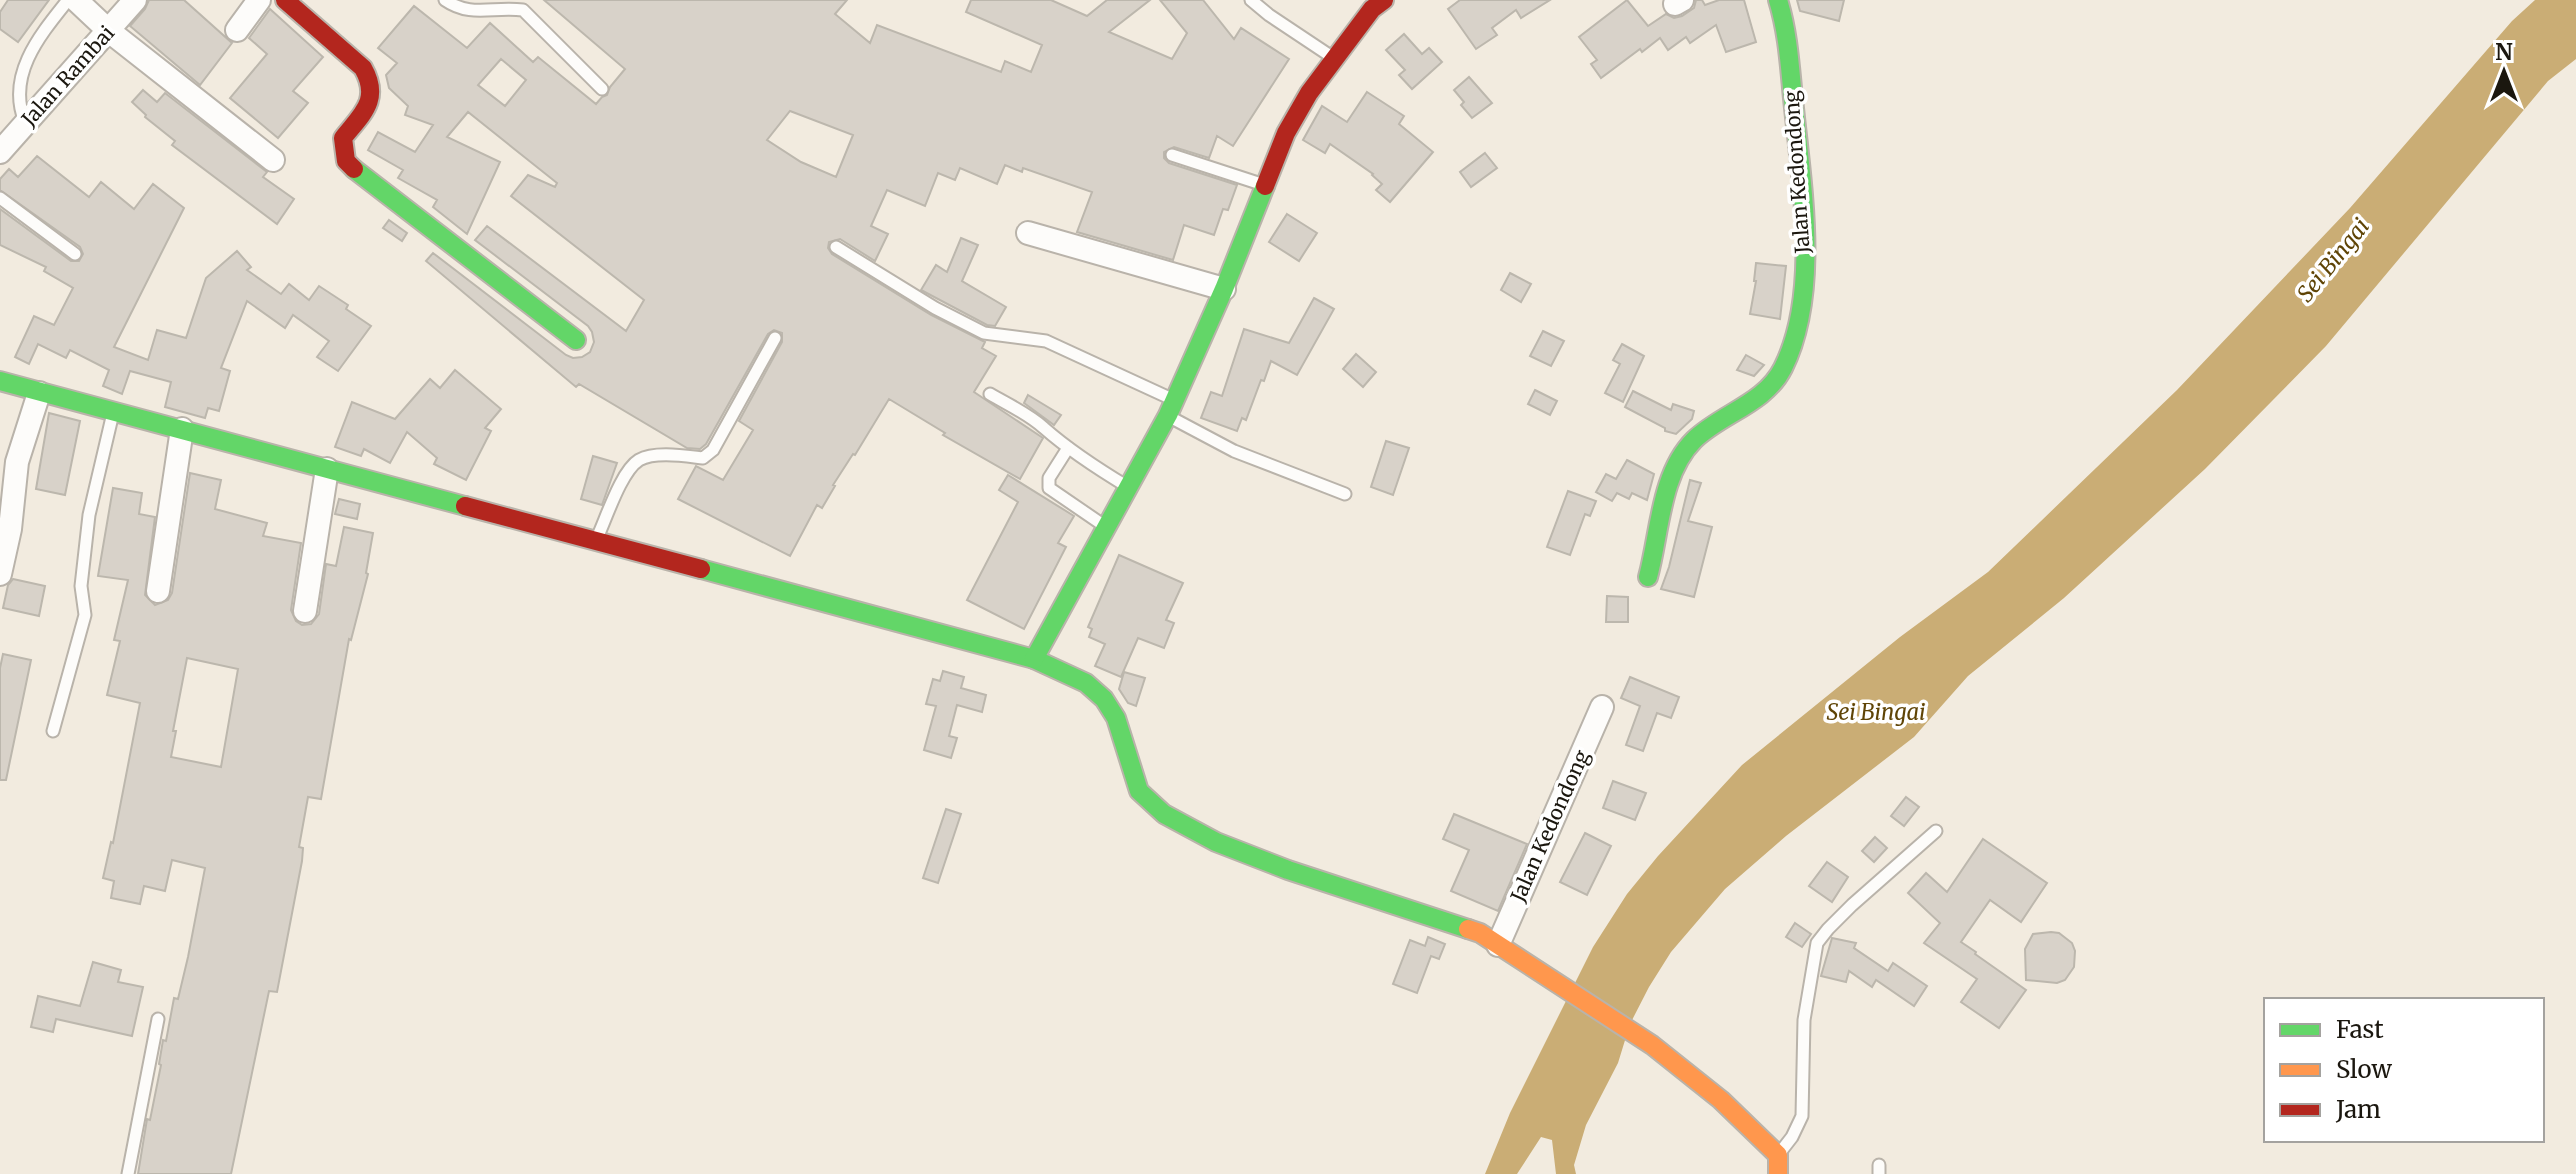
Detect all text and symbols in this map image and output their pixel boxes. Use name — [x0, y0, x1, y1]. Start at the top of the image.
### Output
street label: Jalan Rambai — [15, 20, 119, 132]
north arrow — [2464, 32, 2544, 112]
text: N — [2495, 38, 2513, 66]
street label: Jalan Kedondong — [1778, 90, 1815, 255]
water label: Sei Bingai — [2291, 213, 2375, 307]
water label: Sei Bingai — [1826, 698, 1926, 726]
street label: Jalan Kedondong — [1504, 746, 1594, 906]
legend — [2264, 998, 2544, 1142]
text: Fast — [2336, 1014, 2384, 1045]
text: Slow — [2336, 1054, 2392, 1085]
text: Jam — [2335, 1094, 2381, 1125]

